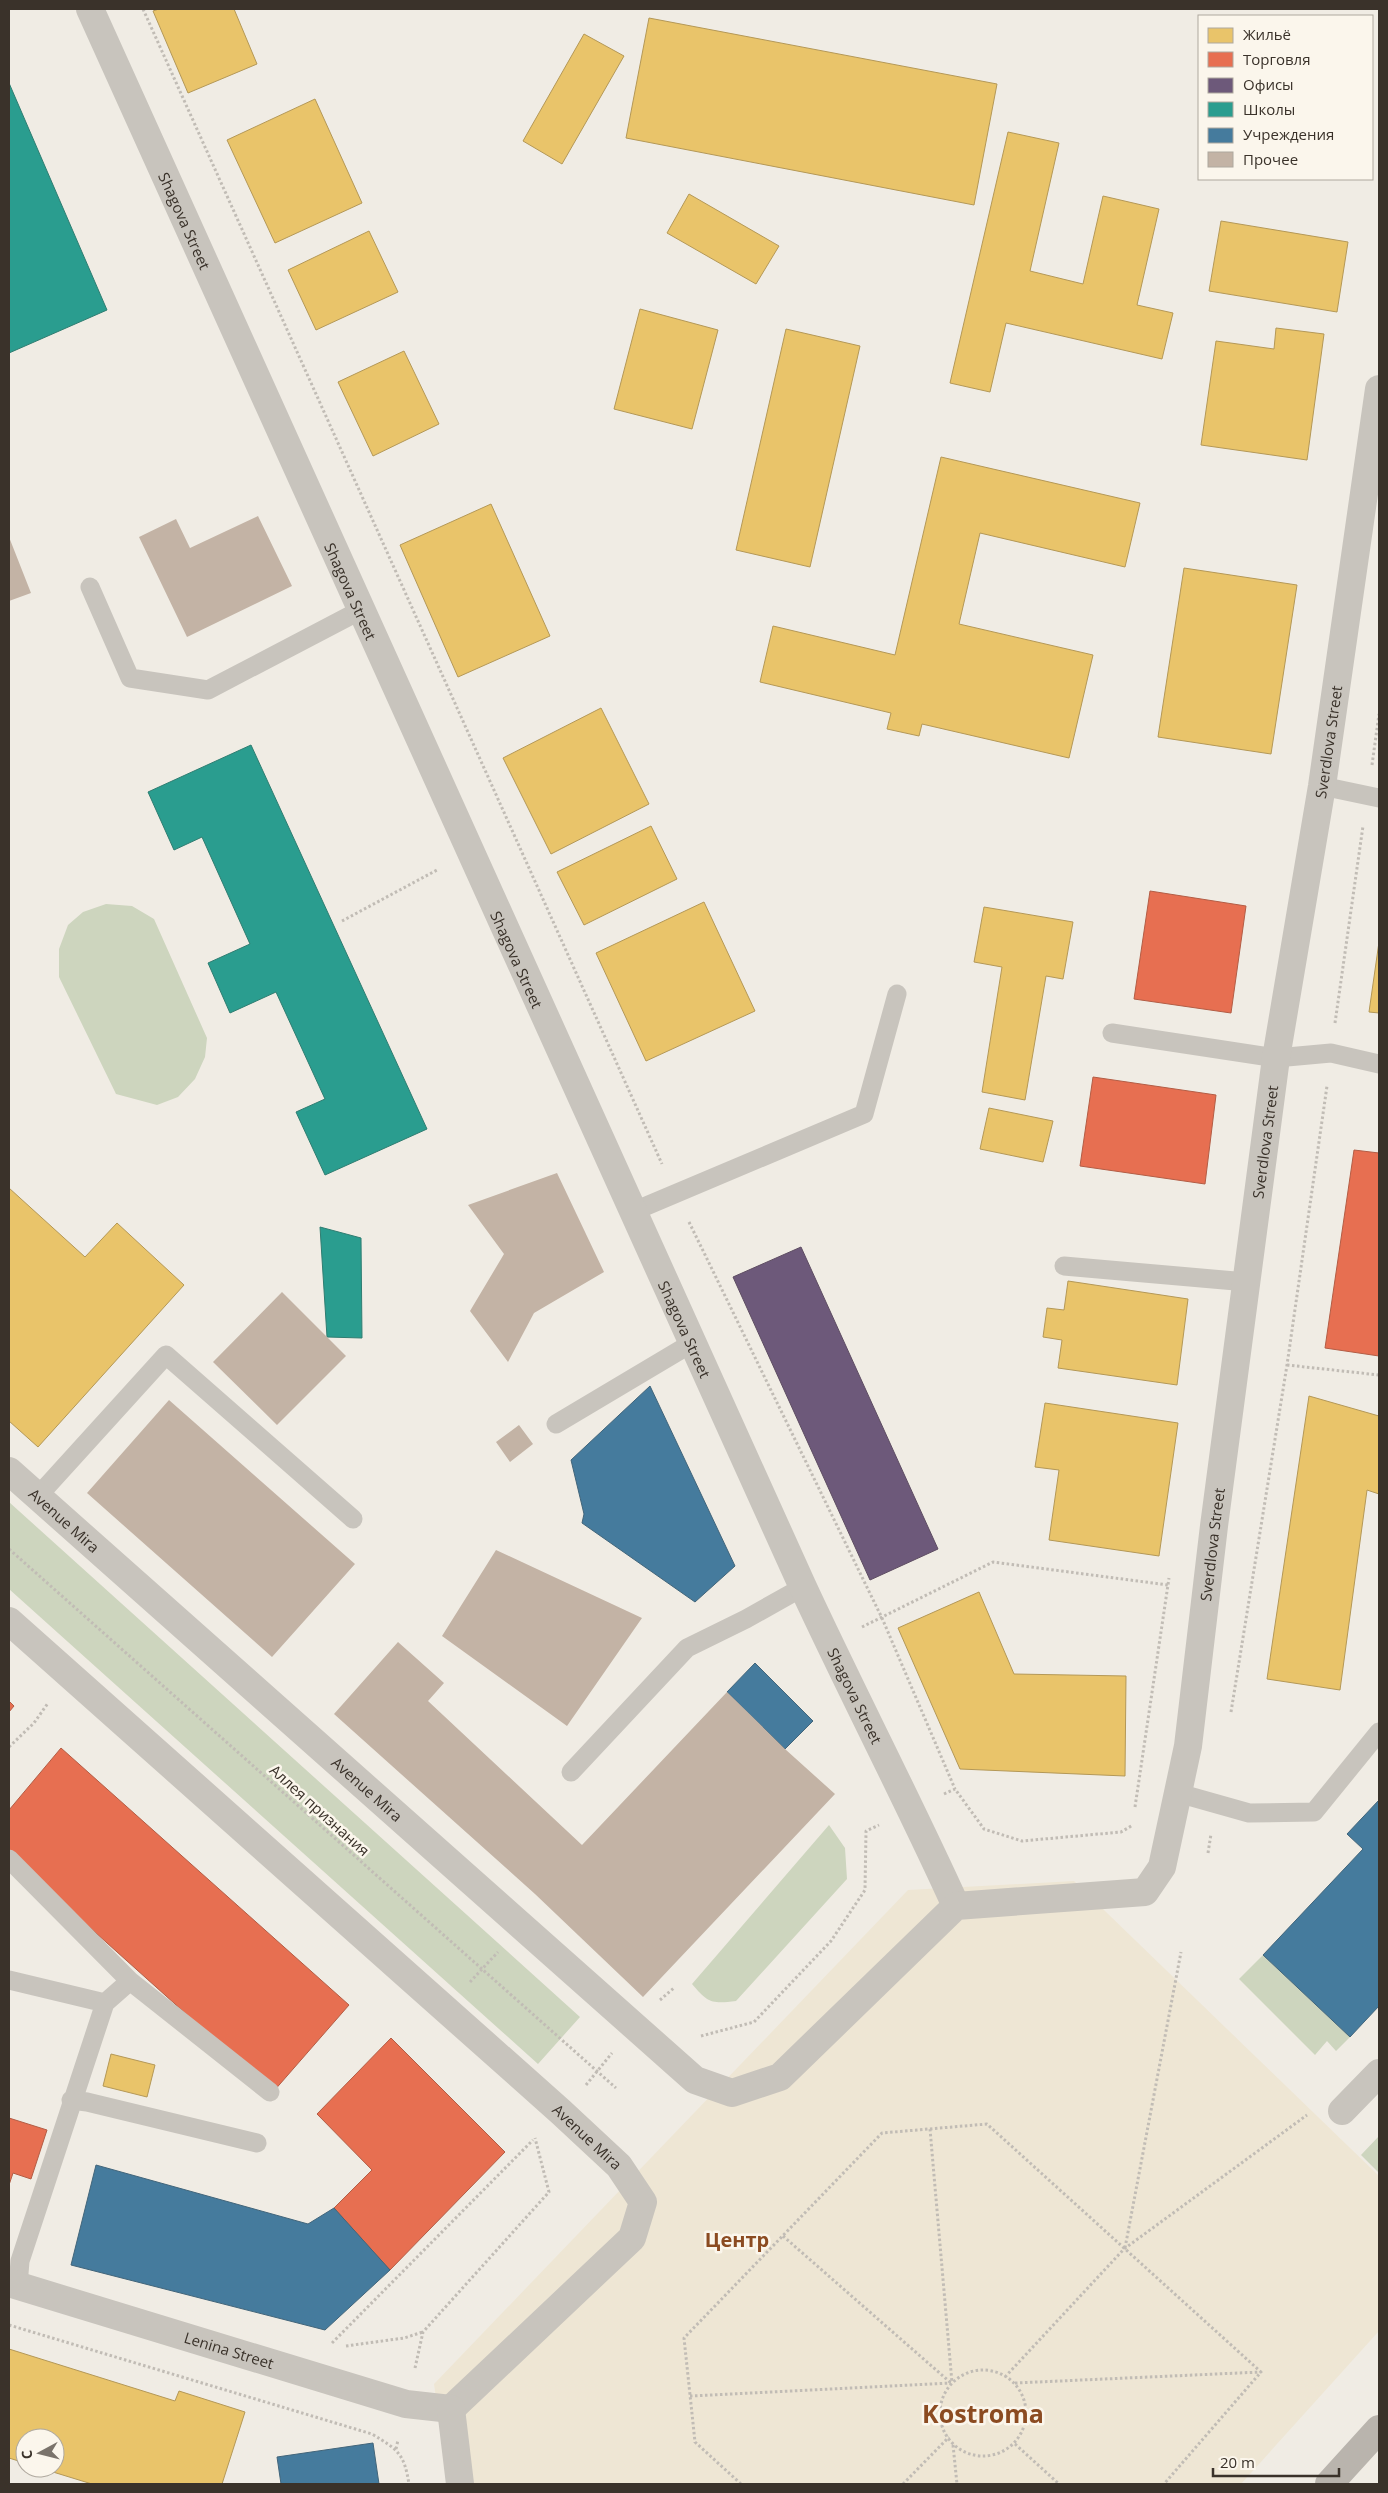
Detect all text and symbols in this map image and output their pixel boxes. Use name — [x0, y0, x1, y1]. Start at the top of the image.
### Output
legend — [1198, 15, 1373, 180]
text: Жильё — [1243, 24, 1291, 44]
text: Торговля — [1243, 49, 1310, 69]
text: Офисы — [1243, 74, 1294, 94]
text: Школы — [1243, 99, 1295, 119]
text: Учреждения — [1243, 124, 1334, 144]
text: Прочее — [1243, 149, 1298, 169]
street label: Shagova Street — [154, 169, 215, 273]
street label: Shagova Street — [320, 539, 381, 643]
street label: Sverdlova Street — [1310, 684, 1346, 800]
street label: Shagova Street — [486, 908, 548, 1011]
street label: Sverdlova Street — [1247, 1084, 1282, 1200]
street label: Shagova Street — [654, 1277, 716, 1381]
street label: Avenue Mira — [25, 1483, 104, 1557]
street label: Sverdlova Street — [1195, 1487, 1229, 1602]
street label: Shagova Street — [823, 1644, 887, 1747]
street label: Avenue Mira — [328, 1752, 407, 1826]
street label: Аллея признания — [266, 1760, 374, 1860]
street label: Avenue Mira — [549, 2099, 627, 2174]
district label: Центр — [705, 2226, 769, 2253]
street label: Lenina Street — [182, 2327, 276, 2373]
district label: Kostroma — [922, 2396, 1044, 2430]
north arrow — [15, 2428, 65, 2478]
scale bar — [1213, 2446, 1339, 2478]
text: С — [17, 2449, 37, 2460]
text: 20 m — [1220, 2452, 1255, 2472]

